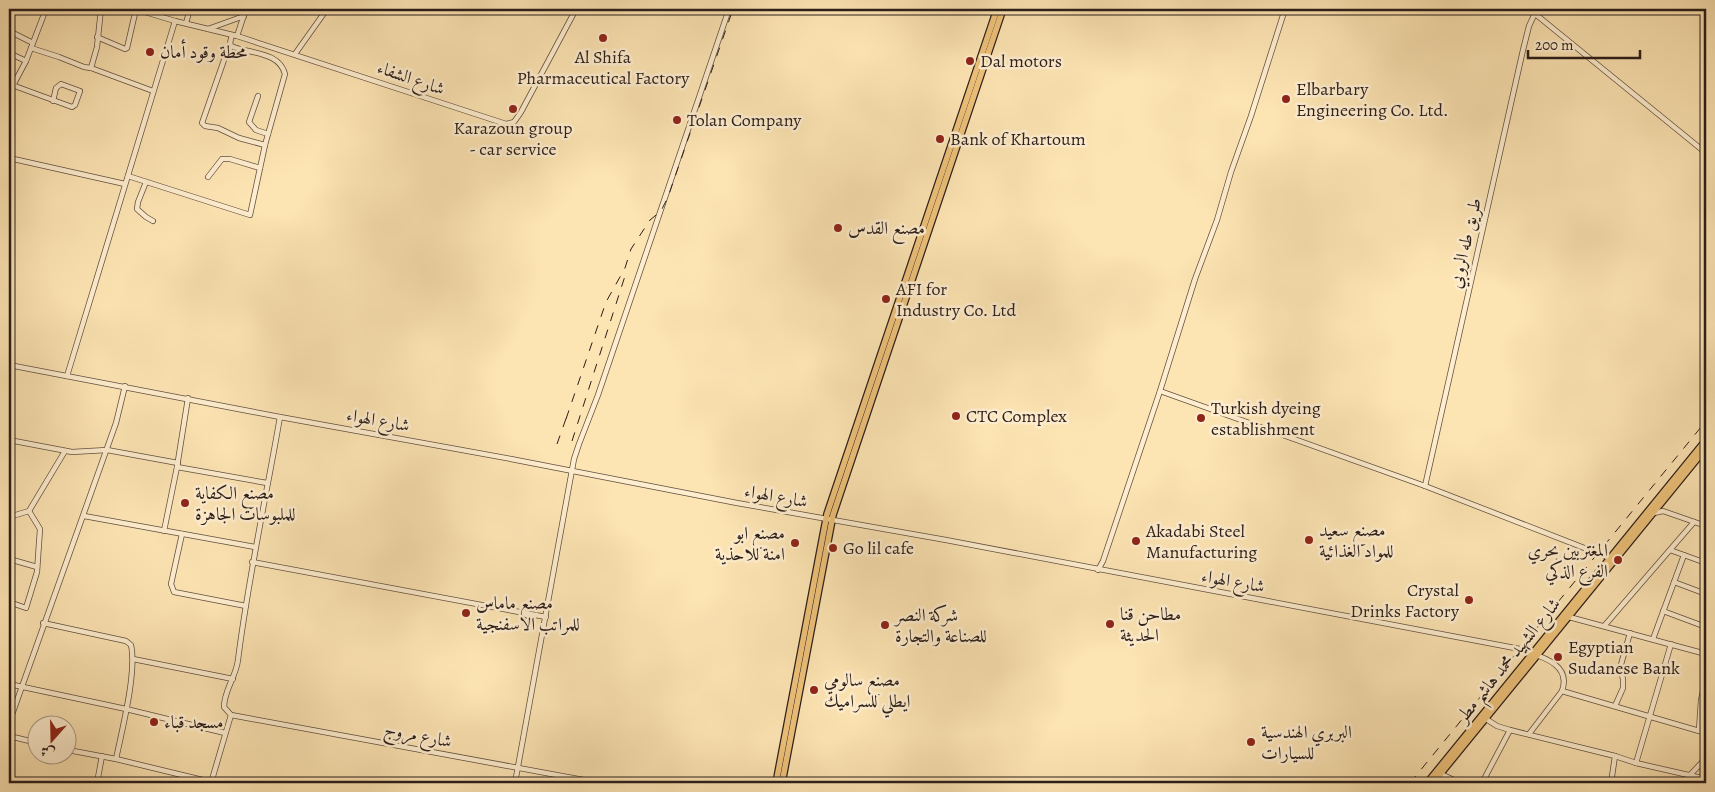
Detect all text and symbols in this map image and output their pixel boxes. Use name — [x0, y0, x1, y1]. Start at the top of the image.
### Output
scale bar — [1528, 28, 1640, 60]
marker: Al Shifa Pharmaceutical Factory — [597, 32, 609, 44]
text: 200 m — [1535, 35, 1574, 55]
place label: محطة وقود أمان — [160, 39, 247, 64]
place label: Al Shifa Pharmaceutical Factory — [517, 45, 690, 90]
marker: محطة وقود أمان — [144, 46, 156, 58]
place label: Dal motors — [980, 49, 1062, 73]
street label: شارع الشفاء — [373, 55, 448, 104]
marker: Dal motors — [964, 55, 976, 67]
place label: Elbarbary Engineering Co. Ltd. — [1296, 77, 1449, 122]
marker: Elbarbary Engineering Co. Ltd. — [1280, 93, 1292, 105]
marker: Karazoun group - car service — [507, 103, 519, 115]
place label: Tolan Company — [687, 108, 802, 132]
marker: Tolan Company — [671, 114, 683, 126]
place label: Karazoun group - car service — [454, 116, 572, 161]
place label: Bank of Khartoum — [950, 127, 1086, 151]
marker: Bank of Khartoum — [934, 133, 946, 145]
street label: طريق طه الروبي — [1443, 195, 1490, 291]
place label: مصنع القدس — [848, 216, 925, 244]
marker: مصنع القدس — [832, 222, 844, 234]
place label: AFI for Industry Co. Ltd — [895, 277, 1016, 322]
marker: AFI for Industry Co. Ltd — [880, 293, 892, 305]
place label: Turkish dyeing establishment — [1211, 396, 1321, 441]
street label: شارع الهواء — [344, 403, 412, 440]
place label: CTC Complex — [966, 404, 1067, 428]
marker: CTC Complex — [950, 410, 962, 422]
marker: Turkish dyeing establishment — [1195, 412, 1207, 424]
street label: شارع الهواء — [742, 479, 810, 516]
place label: مصنع الكفاية للملبوسات الجاهزة — [195, 481, 296, 526]
marker: مصنع الكفاية للملبوسات الجاهزة — [179, 497, 191, 509]
place label: مصنع سعيد للمواد الغذائية — [1319, 518, 1394, 563]
place label: Akadabi Steel Manufacturing — [1145, 519, 1257, 564]
place label: مصنع ابو امنة للاحذية — [715, 521, 785, 566]
marker: مصنع سعيد للمواد الغذائية — [1303, 534, 1315, 546]
marker: Akadabi Steel Manufacturing — [1130, 535, 1142, 547]
place label: Go lil cafe — [843, 536, 914, 560]
marker: مصنع ابو امنة للاحذية — [789, 537, 801, 549]
place label: المغتربين بحري الفرع الذكي — [1528, 538, 1608, 586]
marker: Go lil cafe — [827, 542, 839, 554]
marker: المغتربين بحري الفرع الذكي — [1612, 554, 1624, 566]
street label: شارع الهواء — [1199, 564, 1267, 601]
place label: Crystal Drinks Factory — [1350, 578, 1460, 623]
place label: مصنع ماماس للمراتب الاسفنجية — [476, 591, 580, 636]
street label: شارع الشهيد محمد هاشم مطر — [1449, 593, 1570, 733]
marker: Crystal Drinks Factory — [1463, 594, 1475, 606]
place label: مطاحن قنا الحديثة — [1120, 602, 1181, 647]
place label: شركة النصر للصناعة والتجارة — [893, 603, 987, 648]
marker: مصنع ماماس للمراتب الاسفنجية — [460, 607, 472, 619]
marker: مطاحن قنا الحديثة — [1104, 618, 1116, 630]
marker: شركة النصر للصناعة والتجارة — [879, 619, 891, 631]
place label: Egyptian Sudanese Bank — [1568, 635, 1680, 680]
marker: Egyptian Sudanese Bank — [1552, 651, 1564, 663]
place label: مصنع سالومي ايطلي للسراميك — [824, 668, 911, 718]
marker: مصنع سالومي ايطلي للسراميك — [808, 684, 820, 696]
place label: مسجد قباء — [164, 710, 224, 734]
north arrow — [28, 714, 78, 764]
marker: مسجد قباء — [148, 716, 160, 728]
street label: شارع مروج — [381, 717, 454, 757]
place label: البربري الهندسية للسيارات — [1261, 720, 1352, 765]
marker: البربري الهندسية للسيارات — [1245, 736, 1257, 748]
text: ش — [38, 740, 58, 763]

